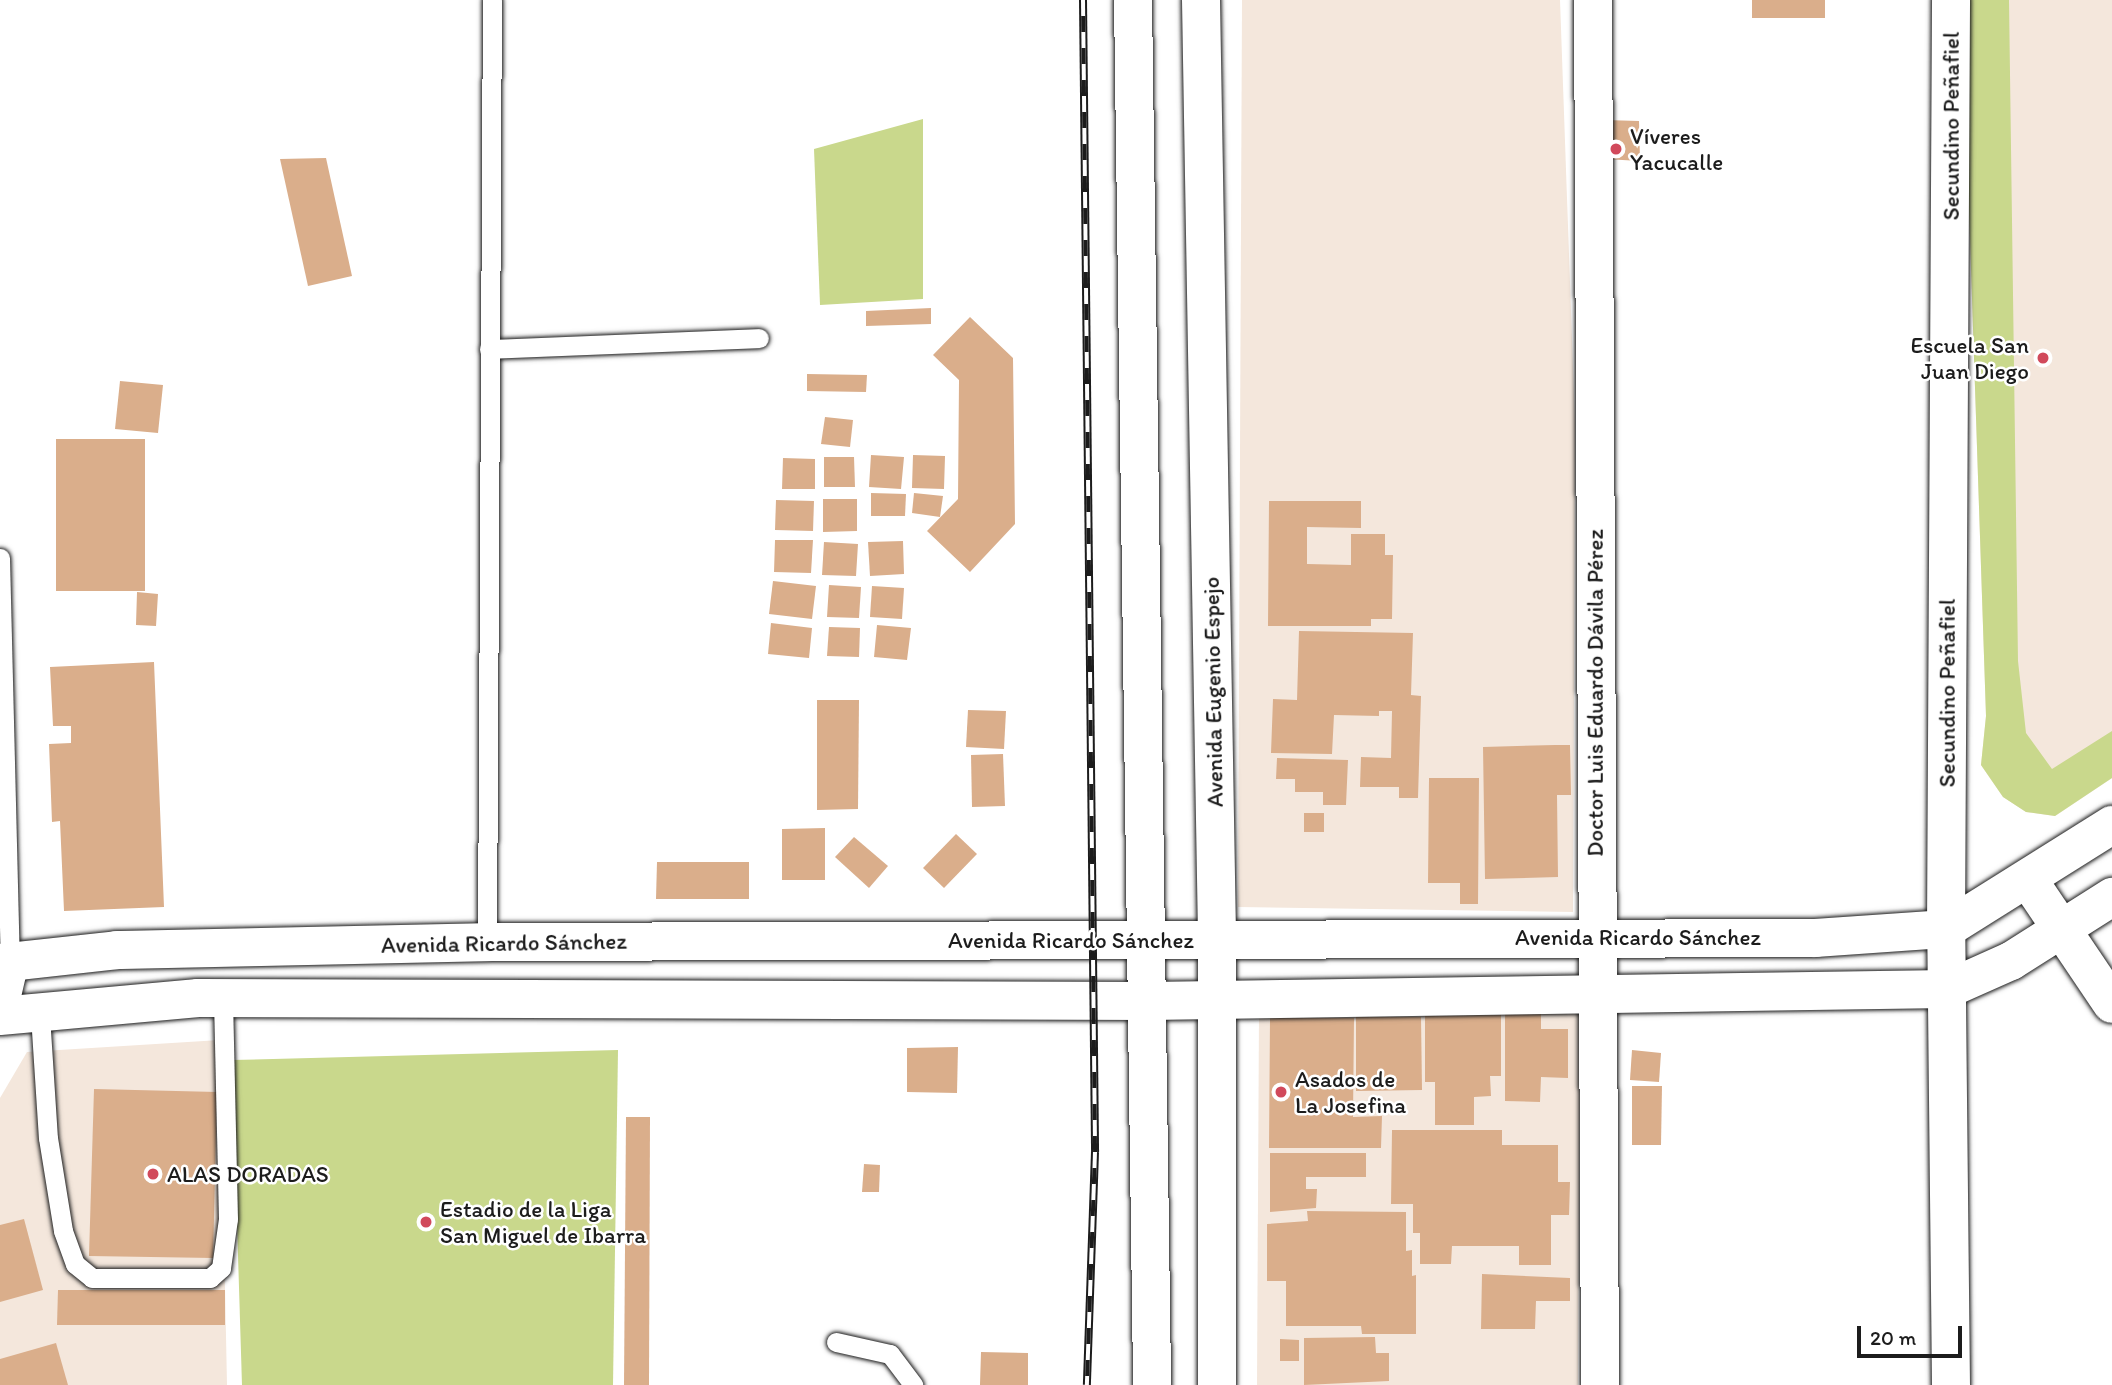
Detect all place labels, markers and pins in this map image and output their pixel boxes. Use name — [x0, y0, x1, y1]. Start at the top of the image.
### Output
place label: Víveres Yacucalle — [1630, 122, 1723, 176]
marker: Víveres Yacucalle — [1608, 141, 1624, 157]
place label: Escuela San Juan Diego — [1910, 331, 2029, 385]
marker: Escuela San Juan Diego — [2035, 350, 2051, 366]
place label: Asados de La Josefina — [1295, 1065, 1406, 1119]
marker: Asados de La Josefina — [1273, 1084, 1289, 1100]
place label: ALAS DORADAS — [167, 1160, 330, 1188]
marker: ALAS DORADAS — [145, 1166, 161, 1182]
place label: Estadio de la Liga San Miguel de Ibarra — [440, 1195, 645, 1249]
marker: Estadio de la Liga San Miguel de Ibarra — [418, 1214, 434, 1230]

